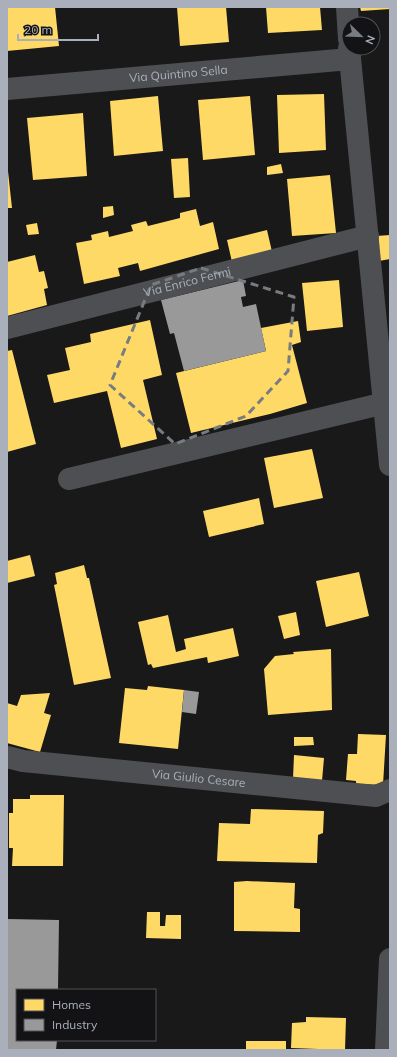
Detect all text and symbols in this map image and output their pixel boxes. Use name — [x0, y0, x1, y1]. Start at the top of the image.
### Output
scale bar — [18, 16, 98, 42]
north arrow — [341, 16, 381, 56]
text: 20 m — [24, 22, 52, 37]
text: N — [362, 33, 378, 46]
street label: Via Quintino Sella — [128, 62, 228, 85]
street label: Via Enrico Fermi — [142, 263, 232, 300]
street label: Via Giulio Cesare — [151, 766, 246, 790]
legend — [16, 989, 156, 1041]
text: Homes — [52, 997, 91, 1012]
text: Industry — [52, 1017, 98, 1032]

